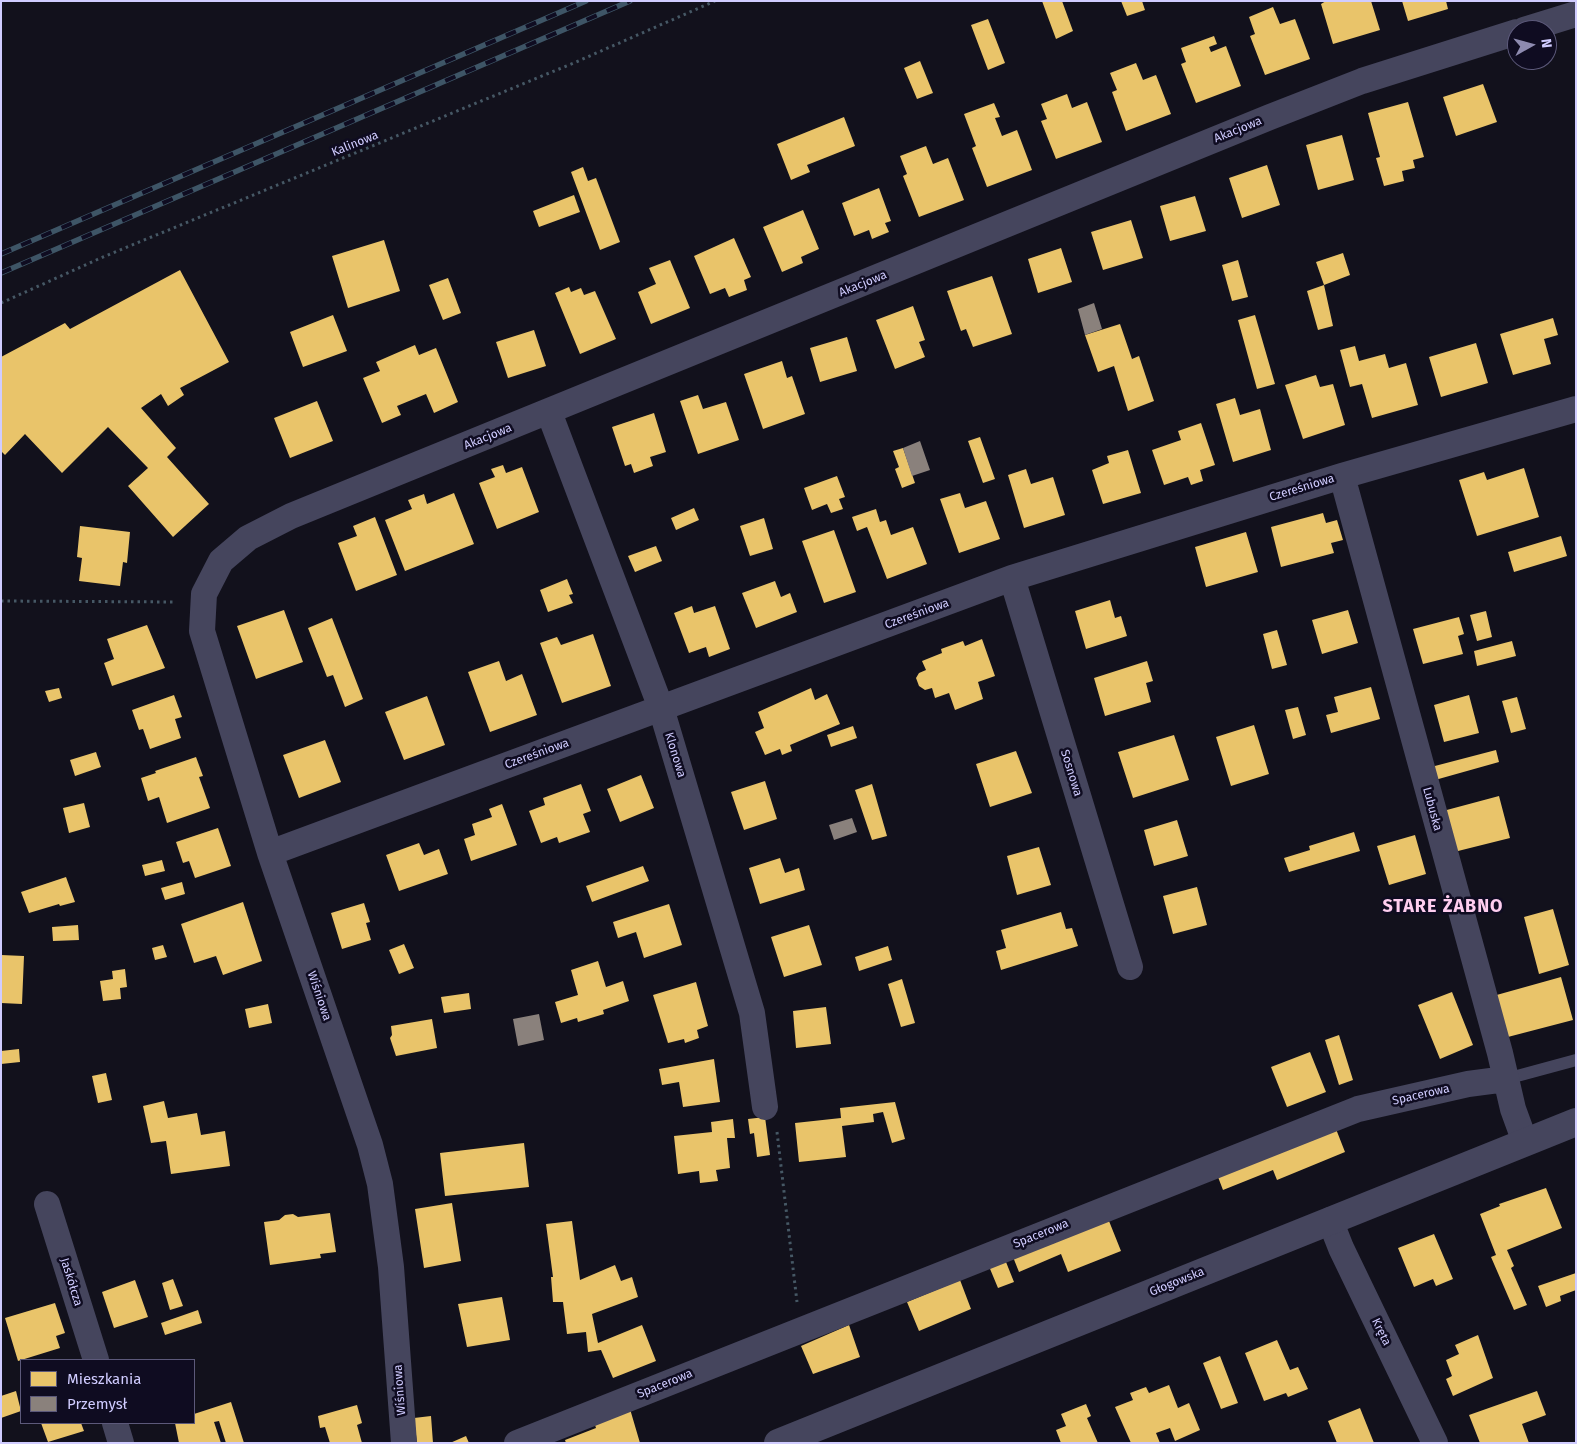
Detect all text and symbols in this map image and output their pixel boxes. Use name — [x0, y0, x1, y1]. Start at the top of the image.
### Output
north arrow — [1507, 20, 1557, 70]
text: N — [1537, 38, 1555, 49]
street label: Akacjowa — [1212, 114, 1264, 146]
street label: Kalinowa — [329, 128, 381, 160]
street label: Akacjowa — [837, 268, 889, 300]
street label: Akacjowa — [462, 421, 514, 453]
street label: Czereśniowa — [1268, 471, 1336, 505]
street label: Czereśniowa — [883, 596, 951, 632]
street label: Klonowa — [661, 731, 689, 779]
street label: Czereśniowa — [503, 736, 571, 772]
street label: Sosnowa — [1057, 748, 1085, 798]
street label: Lubuska — [1419, 785, 1445, 833]
district label: STARE ŻABNO — [1381, 896, 1505, 918]
street label: Wiśniowa — [304, 969, 334, 1023]
street label: Spacerowa — [1391, 1081, 1451, 1109]
street label: Spacerowa — [1011, 1216, 1071, 1252]
street label: Jaskółcza — [57, 1256, 85, 1308]
street label: Głogowska — [1147, 1264, 1207, 1300]
street label: Kręta — [1368, 1316, 1394, 1348]
legend — [20, 1359, 195, 1424]
street label: Wiśniowa — [391, 1364, 409, 1416]
street label: Spacerowa — [635, 1366, 695, 1402]
text: Mieszkania — [67, 1370, 141, 1388]
text: Przemysł — [67, 1395, 127, 1413]

